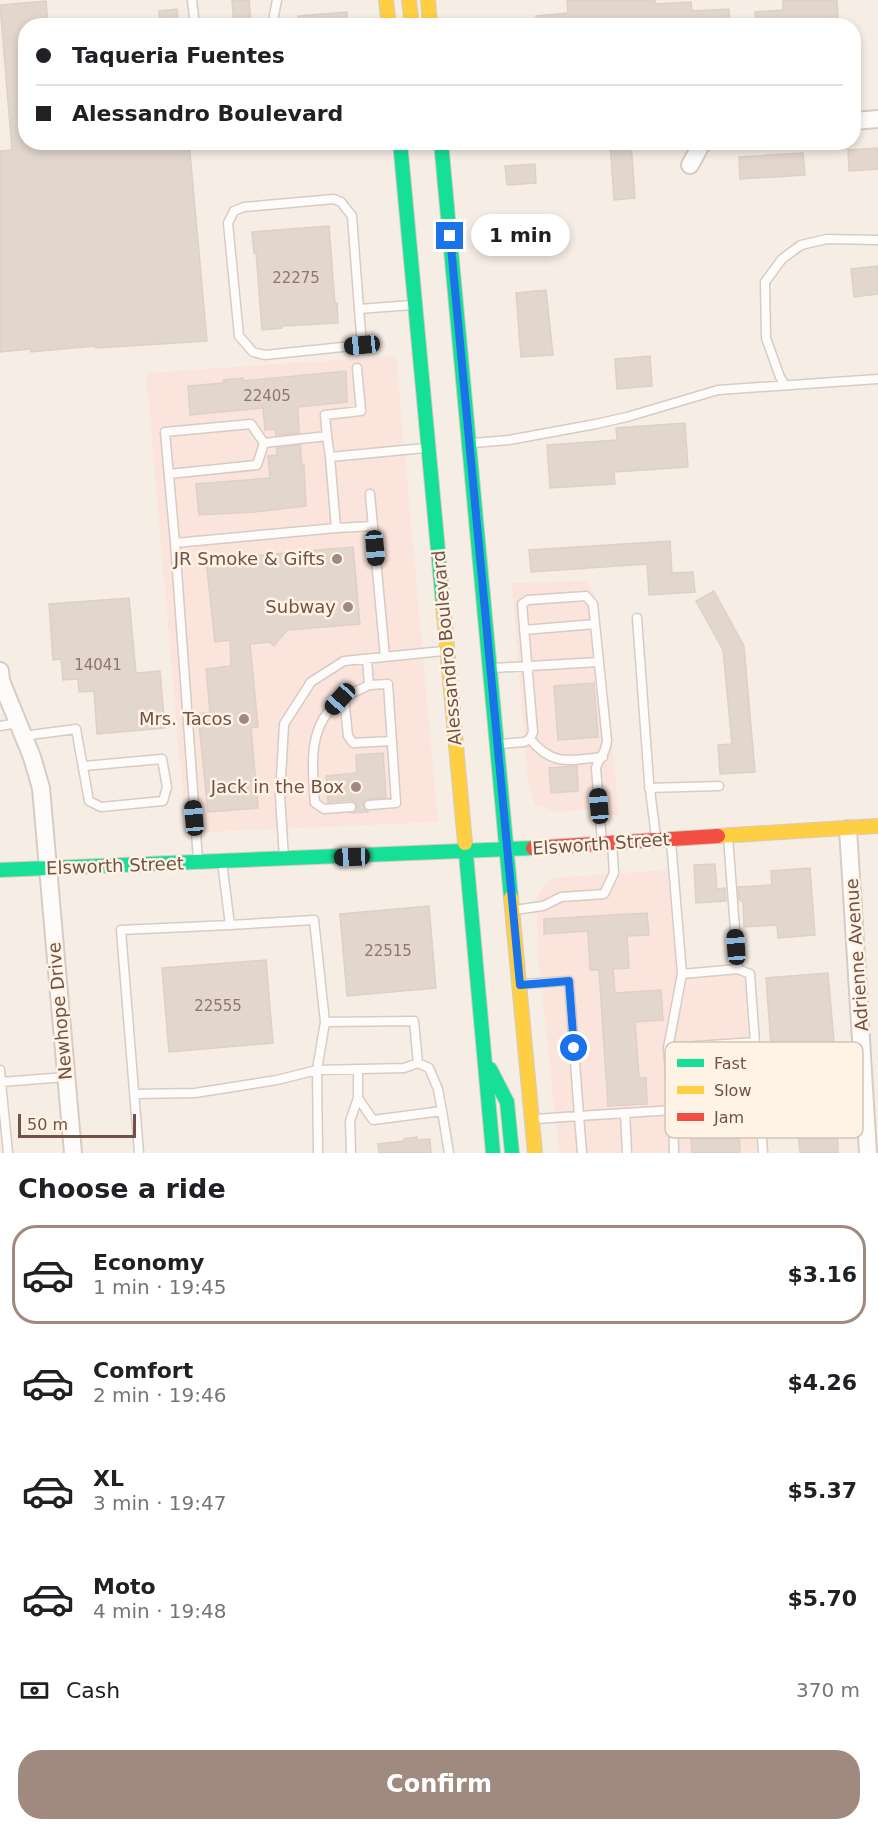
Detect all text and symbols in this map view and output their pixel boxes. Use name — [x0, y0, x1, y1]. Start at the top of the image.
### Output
text: Taqueria Fuentes — [72, 43, 285, 68]
text: Alessandro Boulevard — [72, 101, 343, 126]
callout: 1 min — [471, 215, 570, 257]
route end — [436, 222, 463, 249]
text: 1 min — [489, 223, 552, 247]
house number: 22275 — [272, 269, 320, 287]
car — [343, 334, 381, 356]
house number: 22405 — [243, 387, 291, 405]
car — [364, 529, 386, 567]
place label: JR Smoke & Gifts — [173, 548, 325, 569]
street label: Alessandro Boulevard — [428, 550, 465, 746]
marker: JR Smoke & Gifts — [330, 552, 344, 566]
place label: Subway — [265, 596, 336, 617]
marker: Subway — [341, 600, 355, 614]
house number: 14041 — [74, 656, 122, 674]
car — [321, 680, 359, 718]
place label: Mrs. Tacos — [139, 708, 232, 729]
marker: Mrs. Tacos — [237, 712, 251, 726]
place label: Jack in the Box — [210, 776, 344, 797]
marker: Jack in the Box — [349, 780, 363, 794]
car — [588, 787, 610, 825]
car — [183, 799, 205, 837]
street label: Elsworth Street — [532, 828, 670, 859]
car — [334, 847, 370, 867]
street label: Elsworth Street — [46, 853, 184, 878]
street label: Adrienne Avenue — [841, 878, 872, 1032]
car — [726, 928, 746, 966]
street label: Newhope Drive — [43, 941, 76, 1081]
house number: 22515 — [364, 942, 412, 960]
house number: 22555 — [194, 997, 242, 1015]
route start — [560, 1034, 587, 1061]
legend — [665, 1042, 863, 1138]
text: Fast — [714, 1054, 746, 1073]
text: Slow — [714, 1081, 751, 1100]
text: Jam — [713, 1108, 744, 1127]
scale bar — [18, 1111, 136, 1138]
text: 50 m — [27, 1115, 68, 1134]
text: Choose a ride — [18, 1173, 226, 1204]
icon: car — [21, 1248, 75, 1302]
text: Economy — [93, 1250, 204, 1275]
text: $3.16 — [787, 1262, 857, 1287]
text: 1 min · 19:45 — [93, 1275, 227, 1299]
icon: car — [21, 1356, 75, 1410]
text: Comfort — [93, 1358, 193, 1383]
text: $4.26 — [787, 1370, 857, 1395]
text: 2 min · 19:46 — [93, 1383, 227, 1407]
icon: car — [21, 1464, 75, 1518]
text: XL — [93, 1466, 124, 1491]
text: $5.37 — [787, 1478, 857, 1503]
text: 3 min · 19:47 — [93, 1491, 227, 1515]
icon: car — [21, 1572, 75, 1626]
text: Moto — [93, 1574, 156, 1599]
text: $5.70 — [787, 1586, 857, 1611]
text: 4 min · 19:48 — [93, 1599, 227, 1623]
icon: cash — [18, 1674, 51, 1707]
text: Cash — [66, 1678, 120, 1703]
text: 370 m — [796, 1678, 860, 1702]
button: Confirm — [18, 1750, 860, 1819]

